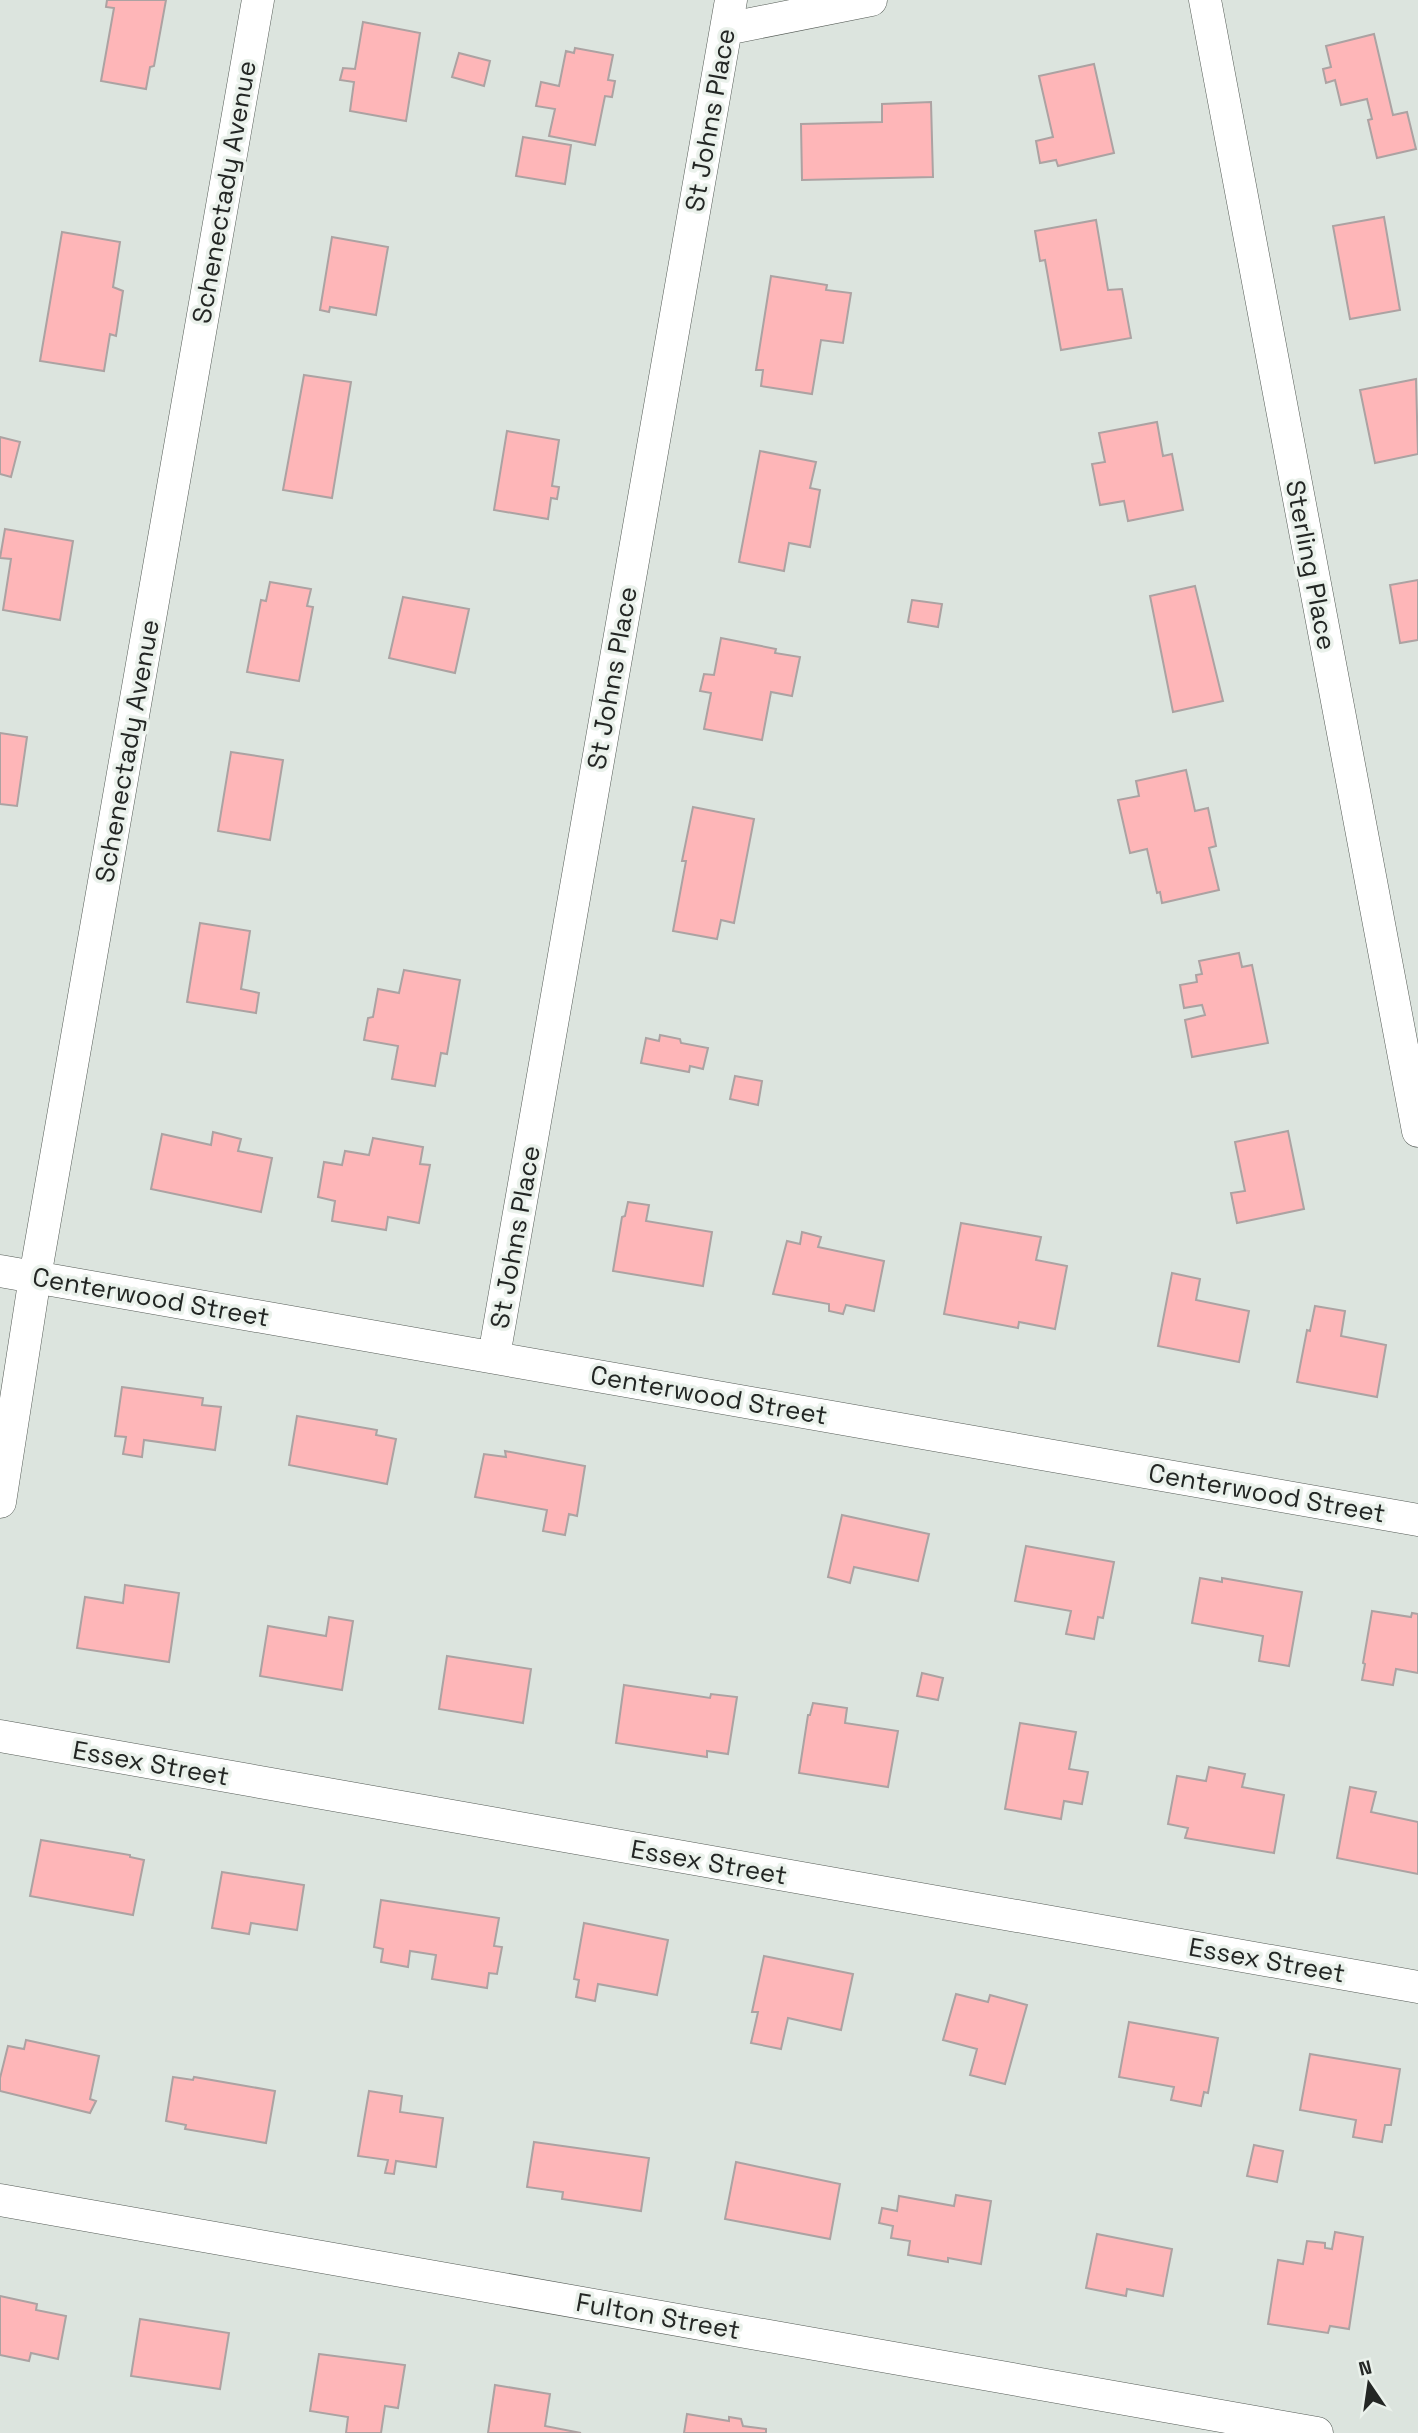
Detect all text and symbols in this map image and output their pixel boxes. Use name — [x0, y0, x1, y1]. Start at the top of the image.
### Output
street label: St Johns Place — [677, 26, 743, 214]
street label: Schenectady Avenue — [184, 58, 264, 326]
street label: Sterling Place — [1278, 477, 1344, 653]
street label: St Johns Place — [579, 584, 645, 772]
street label: Schenectady Avenue — [87, 617, 167, 885]
street label: St Johns Place — [482, 1143, 548, 1331]
street label: Centerwood Street — [30, 1259, 272, 1335]
street label: Centerwood Street — [588, 1357, 830, 1433]
street label: Centerwood Street — [1146, 1455, 1388, 1531]
street label: Essex Street — [70, 1733, 232, 1793]
street label: Essex Street — [628, 1832, 790, 1892]
street label: Essex Street — [1186, 1930, 1348, 1990]
street label: Fulton Street — [573, 2285, 743, 2347]
north arrow — [1334, 2349, 1404, 2419]
text: N — [1356, 2354, 1374, 2382]

